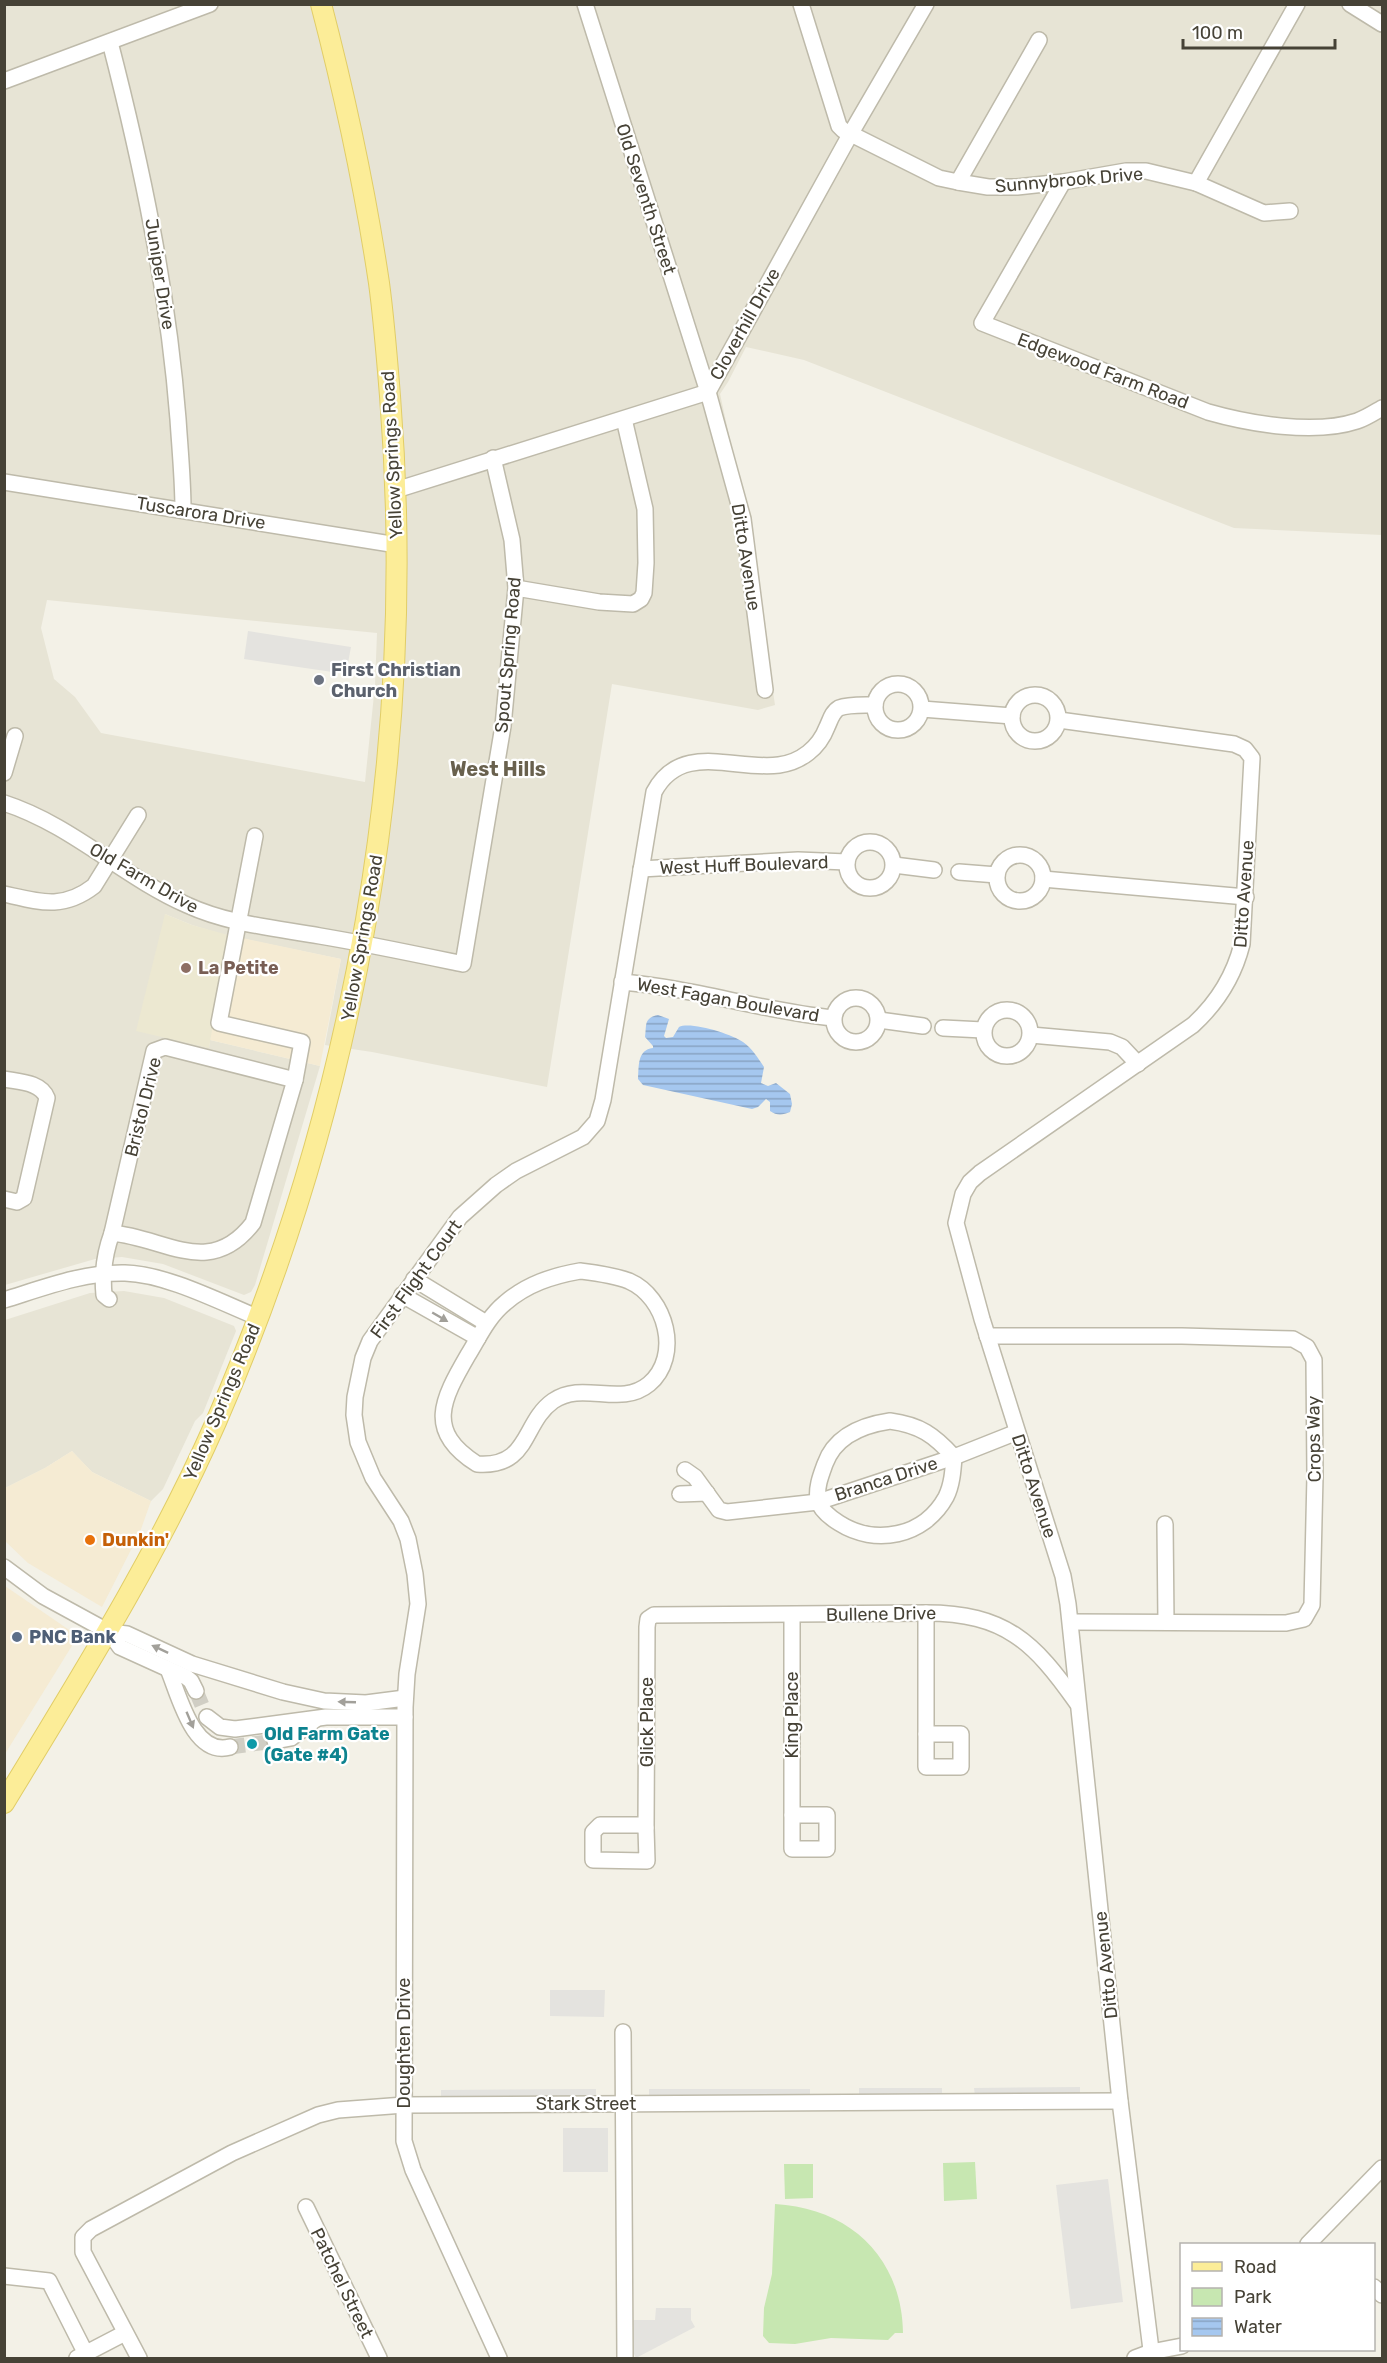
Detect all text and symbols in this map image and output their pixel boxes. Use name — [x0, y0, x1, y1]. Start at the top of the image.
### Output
scale bar — [1183, 12, 1334, 50]
text: 100 m — [1192, 22, 1243, 44]
street label: Old Seventh Street — [611, 121, 681, 277]
street label: Sunnybrook Drive — [994, 163, 1144, 197]
street label: Juniper Drive — [140, 217, 180, 331]
street label: Cloverhill Drive — [705, 264, 785, 384]
street label: Edgewood Farm Road — [1014, 328, 1192, 414]
street label: Yellow Springs Road — [377, 370, 407, 540]
street label: Tuscarora Drive — [135, 492, 267, 534]
street label: Ditto Avenue — [727, 502, 765, 612]
street label: Spout Spring Road — [490, 576, 526, 734]
place label: First Christian Church — [331, 659, 461, 702]
marker: First Christian Church — [312, 673, 326, 687]
district label: West Hills — [450, 757, 546, 781]
street label: Old Farm Drive — [86, 838, 202, 918]
street label: Ditto Avenue — [1229, 839, 1259, 949]
street label: West Huff Boulevard — [659, 851, 829, 879]
street label: Yellow Springs Road — [337, 853, 387, 1023]
place label: La Petite — [198, 957, 279, 979]
marker: La Petite — [179, 961, 193, 975]
street label: West Fagan Boulevard — [635, 973, 821, 1027]
street label: Bristol Drive — [120, 1055, 166, 1159]
street label: First Flight Court — [365, 1215, 467, 1343]
one-way arrow — [432, 1312, 449, 1322]
street label: Yellow Springs Road — [179, 1320, 265, 1484]
street label: Crops Way — [1302, 1395, 1326, 1483]
street label: Ditto Avenue — [1007, 1431, 1061, 1541]
street label: Branca Drive — [832, 1452, 940, 1506]
place label: Dunkin' — [102, 1529, 169, 1551]
marker: Dunkin' — [83, 1533, 97, 1547]
street label: Bullene Drive — [826, 1602, 936, 1626]
place label: PNC Bank — [29, 1626, 116, 1648]
marker: PNC Bank — [10, 1630, 24, 1644]
one-way arrow — [152, 1645, 169, 1654]
street label: King Place — [781, 1671, 803, 1759]
street label: Glick Place — [636, 1677, 658, 1767]
one-way arrow — [337, 1697, 356, 1706]
one-way arrow — [185, 1711, 195, 1729]
place label: Old Farm Gate (Gate #4) — [264, 1723, 390, 1766]
marker: Old Farm Gate (Gate #4) — [245, 1737, 259, 1751]
street label: Ditto Avenue — [1089, 1910, 1123, 2020]
street label: Doughten Drive — [393, 1978, 415, 2108]
street label: Stark Street — [536, 2093, 636, 2115]
street label: Patchel Street — [306, 2224, 378, 2342]
legend — [1180, 2243, 1375, 2351]
text: Road — [1234, 2256, 1277, 2278]
text: Park — [1234, 2286, 1272, 2308]
text: Water — [1234, 2316, 1282, 2338]

